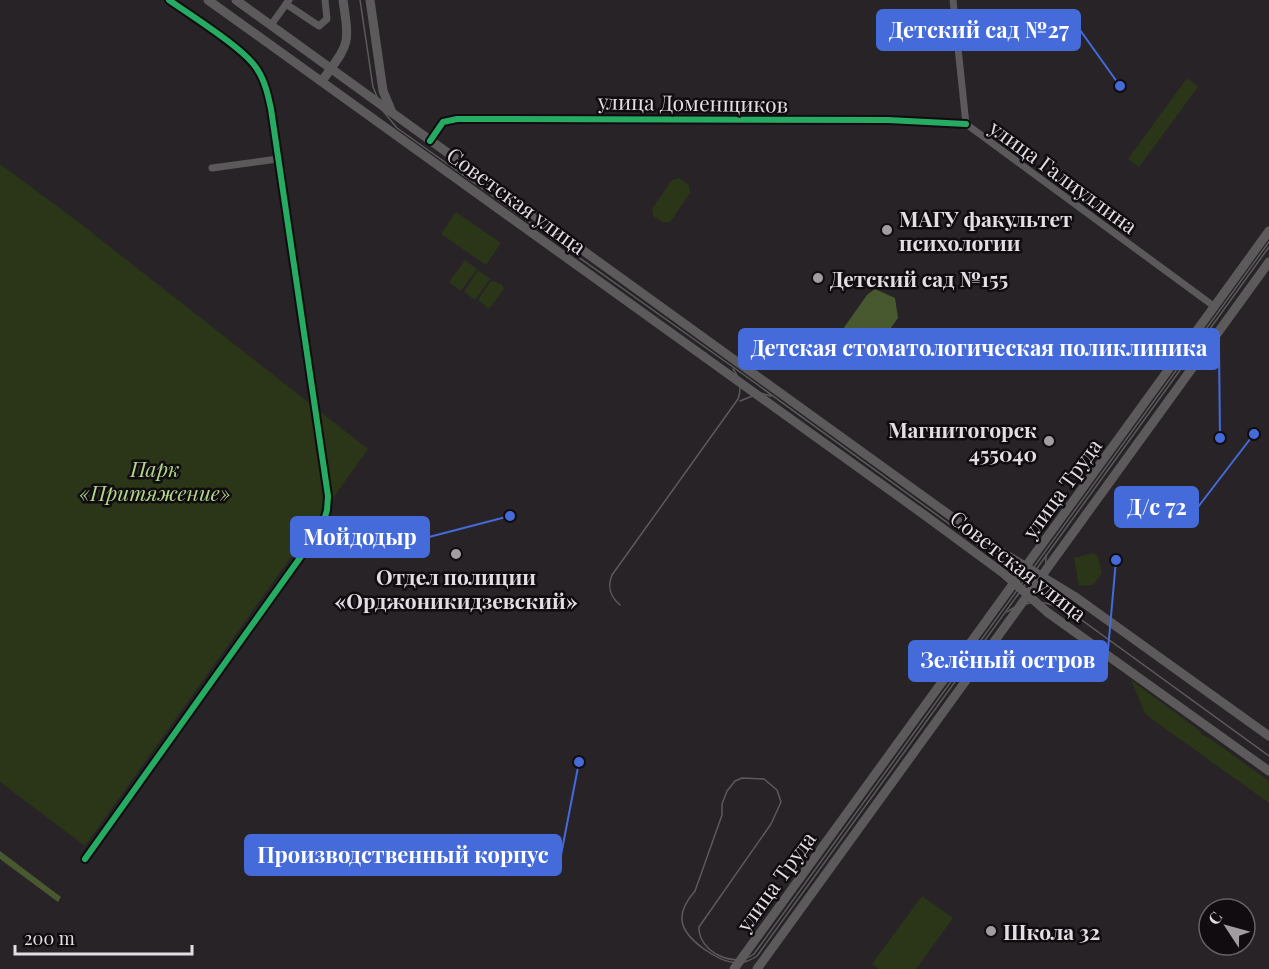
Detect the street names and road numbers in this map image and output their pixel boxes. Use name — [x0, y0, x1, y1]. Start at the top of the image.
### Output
street label: улица Доменщиков — [597, 86, 788, 118]
street label: улица Галиуллина — [984, 112, 1144, 239]
street label: Советская улица — [442, 140, 593, 260]
street label: улица Труда — [1015, 432, 1107, 545]
street label: Советская улица — [945, 503, 1093, 627]
street label: улица Труда — [729, 825, 821, 938]

